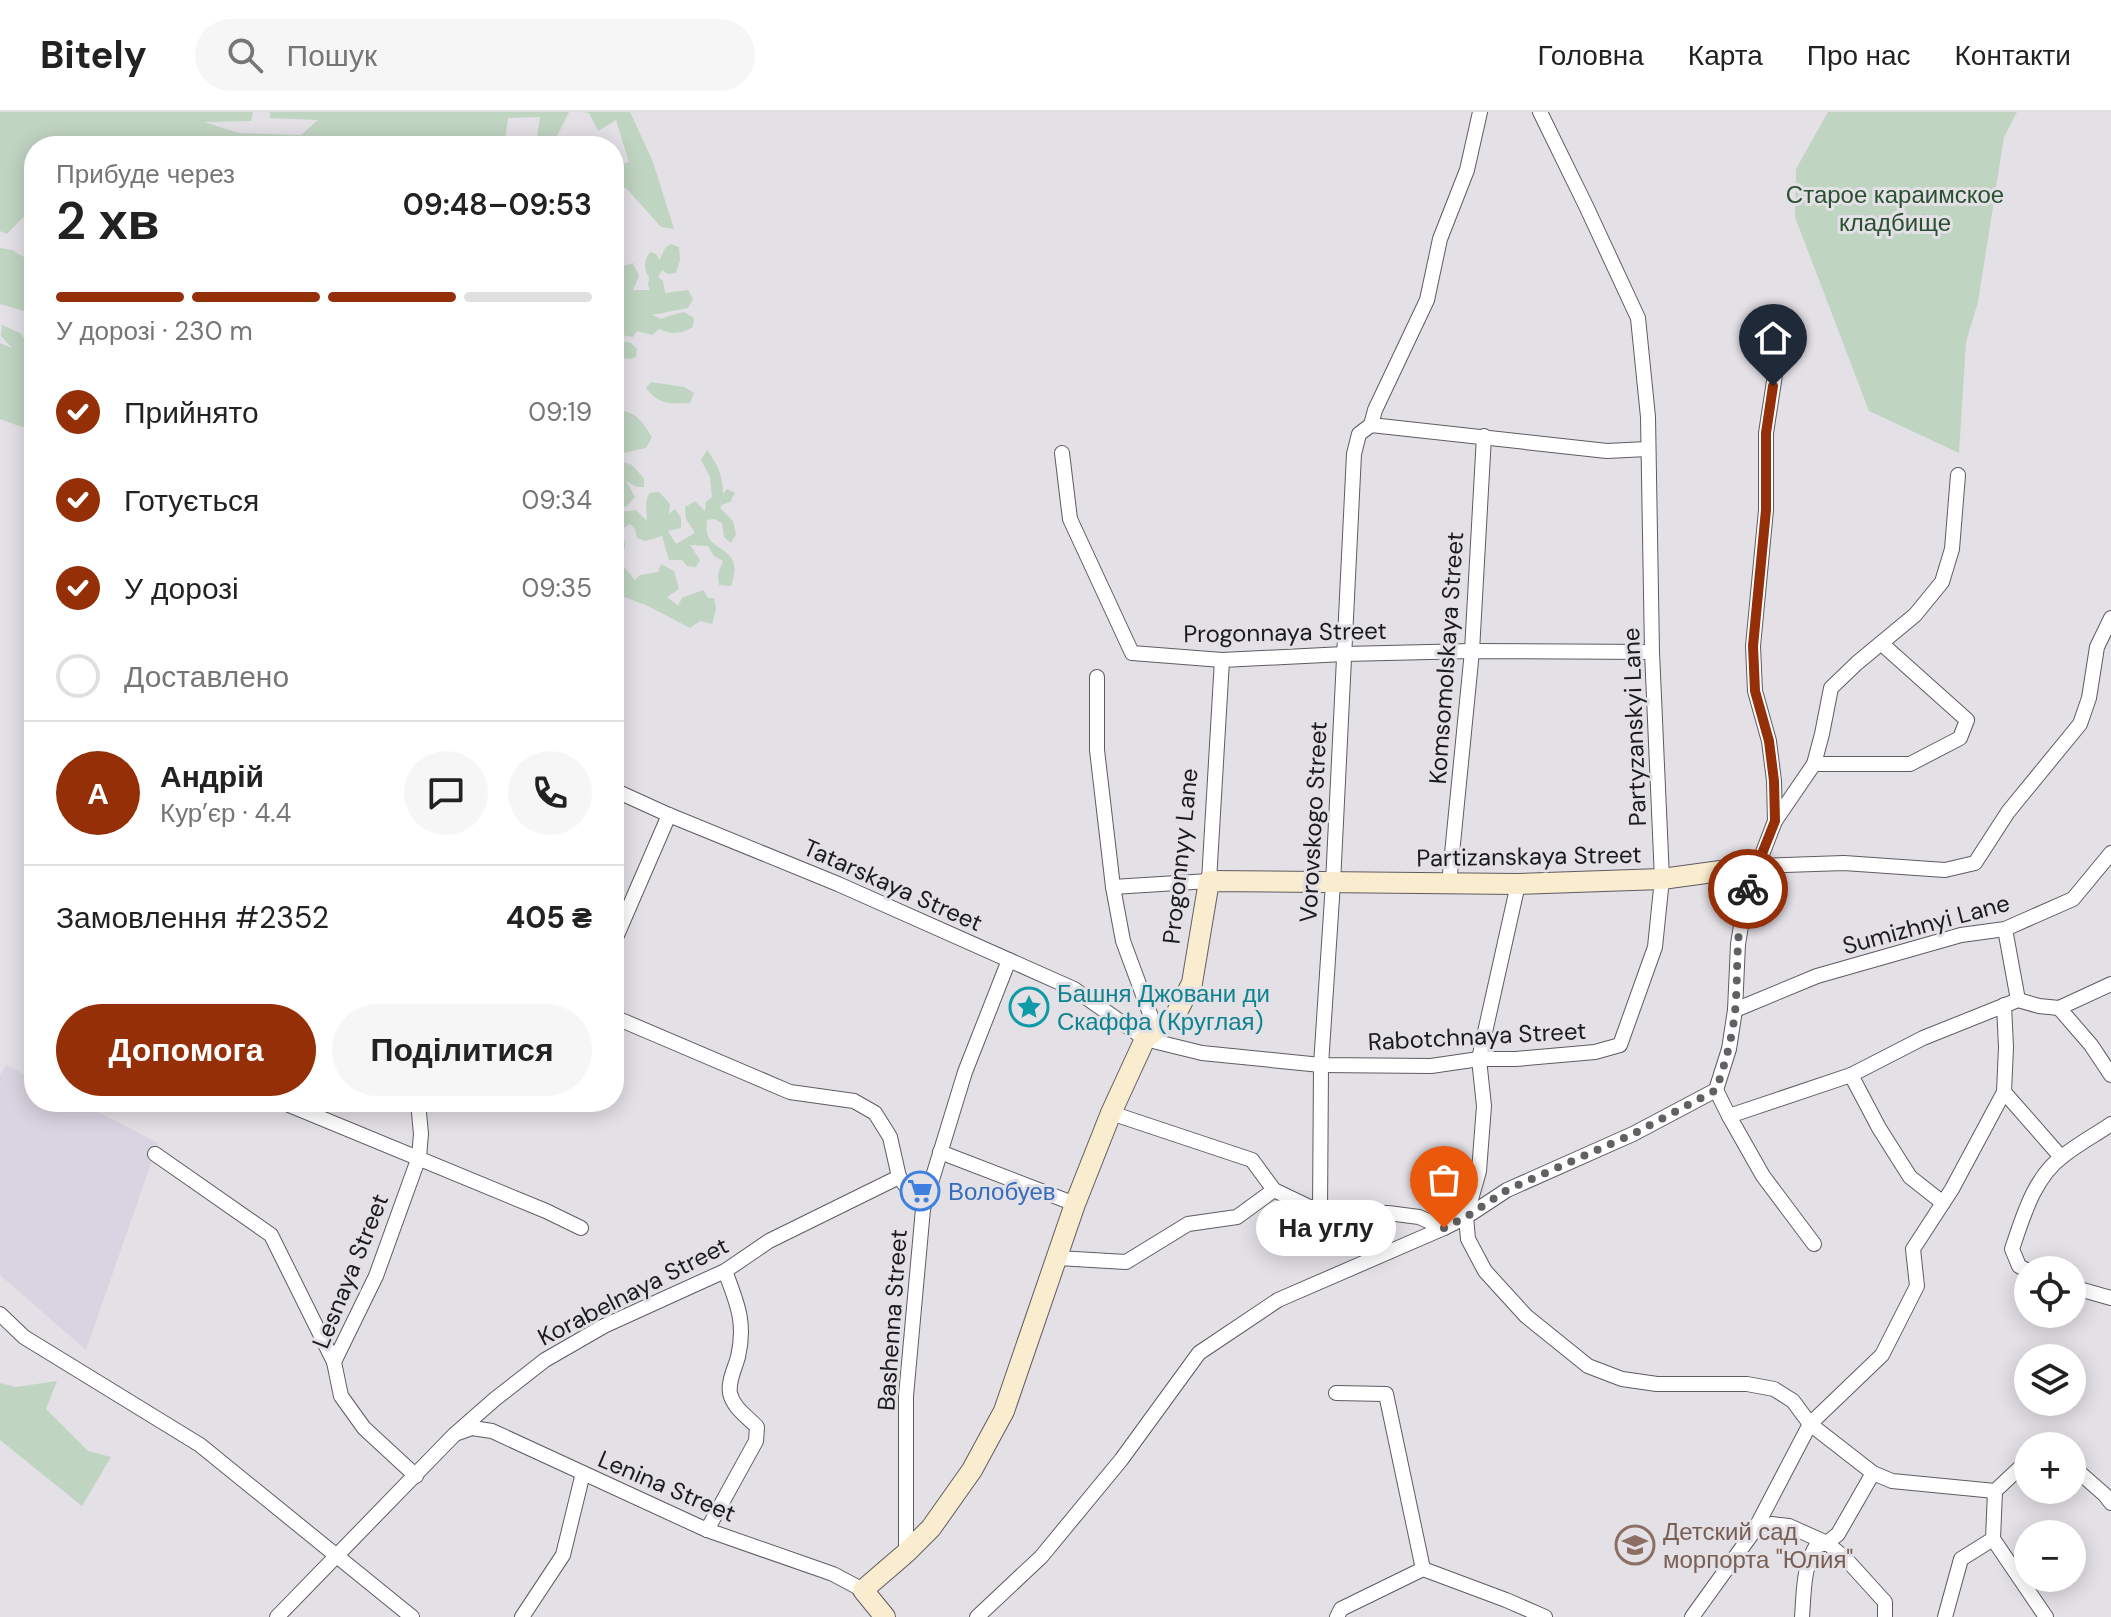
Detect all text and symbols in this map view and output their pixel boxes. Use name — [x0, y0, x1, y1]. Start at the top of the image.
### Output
search box — [195, 19, 755, 91]
text: Bitely — [40, 30, 147, 80]
icon: search — [223, 33, 267, 77]
text: Пошук — [287, 36, 377, 75]
text: Головна — [1537, 37, 1644, 74]
text: Карта — [1688, 37, 1763, 74]
text: Про нас — [1807, 37, 1911, 74]
text: Контакти — [1955, 37, 2071, 74]
text: Прибуде через — [56, 157, 235, 191]
park label: Старое караимское кладбище — [1786, 179, 2004, 238]
text: 09:48–09:53 — [403, 185, 592, 224]
text: 2 хв — [56, 187, 160, 255]
pin — [1739, 304, 1807, 386]
text: У дорозі · 230 m — [56, 314, 253, 348]
icon: home — [1751, 316, 1795, 360]
icon: check — [56, 390, 100, 434]
text: Прийнято — [124, 393, 259, 432]
text: 09:19 — [528, 395, 592, 429]
icon: check — [56, 478, 100, 522]
text: Готується — [124, 481, 259, 520]
text: 09:34 — [521, 483, 592, 517]
street label: Komsomolskaya Street — [1422, 531, 1470, 785]
icon: check — [56, 566, 100, 610]
text: У дорозі — [124, 569, 239, 608]
text: 09:35 — [521, 571, 592, 605]
street label: Progonnaya Street — [1183, 615, 1387, 649]
street label: Partyzanskyi Lane — [1615, 627, 1653, 827]
text: Доставлено — [124, 657, 289, 696]
street label: Vorovskogo Street — [1292, 721, 1334, 923]
button: chat — [404, 751, 488, 835]
button: phone — [508, 751, 592, 835]
text: Андрій — [160, 757, 264, 796]
street label: Progonnyy Lane — [1155, 767, 1205, 945]
text: А — [87, 774, 109, 813]
text: Кур’єр · 4.4 — [160, 796, 291, 830]
street label: Tatarskaya Street — [799, 832, 987, 938]
street label: Partizanskaya Street — [1416, 839, 1642, 873]
courier — [1708, 849, 1788, 929]
icon: bike — [1726, 867, 1770, 911]
street label: Sumizhnyi Lane — [1839, 887, 2013, 961]
text: Замовлення #2352 — [56, 898, 329, 937]
text: 405 ₴ — [506, 898, 592, 937]
place label: Башня Джовани ди Скаффа (Круглая) — [1057, 978, 1270, 1037]
place icon: Башня Джовани ди Скаффа (Круглая) — [1008, 986, 1050, 1028]
button: Допомога — [56, 1004, 316, 1096]
button: Поділитися — [332, 1004, 592, 1096]
street label: Rabotchnaya Street — [1367, 1015, 1587, 1057]
pin — [1410, 1146, 1478, 1228]
icon: bag — [1422, 1158, 1466, 1202]
supermarket icon: Волобуев — [899, 1170, 941, 1212]
place label: Волобуев — [948, 1176, 1056, 1207]
street label: Lesnaya Street — [305, 1189, 395, 1353]
callout: На углу — [1256, 1200, 1396, 1256]
text: На углу — [1279, 1211, 1373, 1245]
street label: Bashenna Street — [870, 1228, 914, 1412]
street label: Korabelnaya Street — [532, 1230, 734, 1352]
map controls — [2014, 1256, 2086, 1592]
button: locate — [2014, 1256, 2086, 1328]
button: layers — [2014, 1344, 2086, 1416]
button: + — [2014, 1432, 2086, 1504]
street label: Lenina Street — [593, 1443, 741, 1529]
place label: Детский сад морпорта "Юлия" — [1663, 1516, 1853, 1575]
button: − — [2014, 1520, 2086, 1592]
school or university icon: Детский сад морпорта "Юлия" — [1614, 1524, 1656, 1566]

